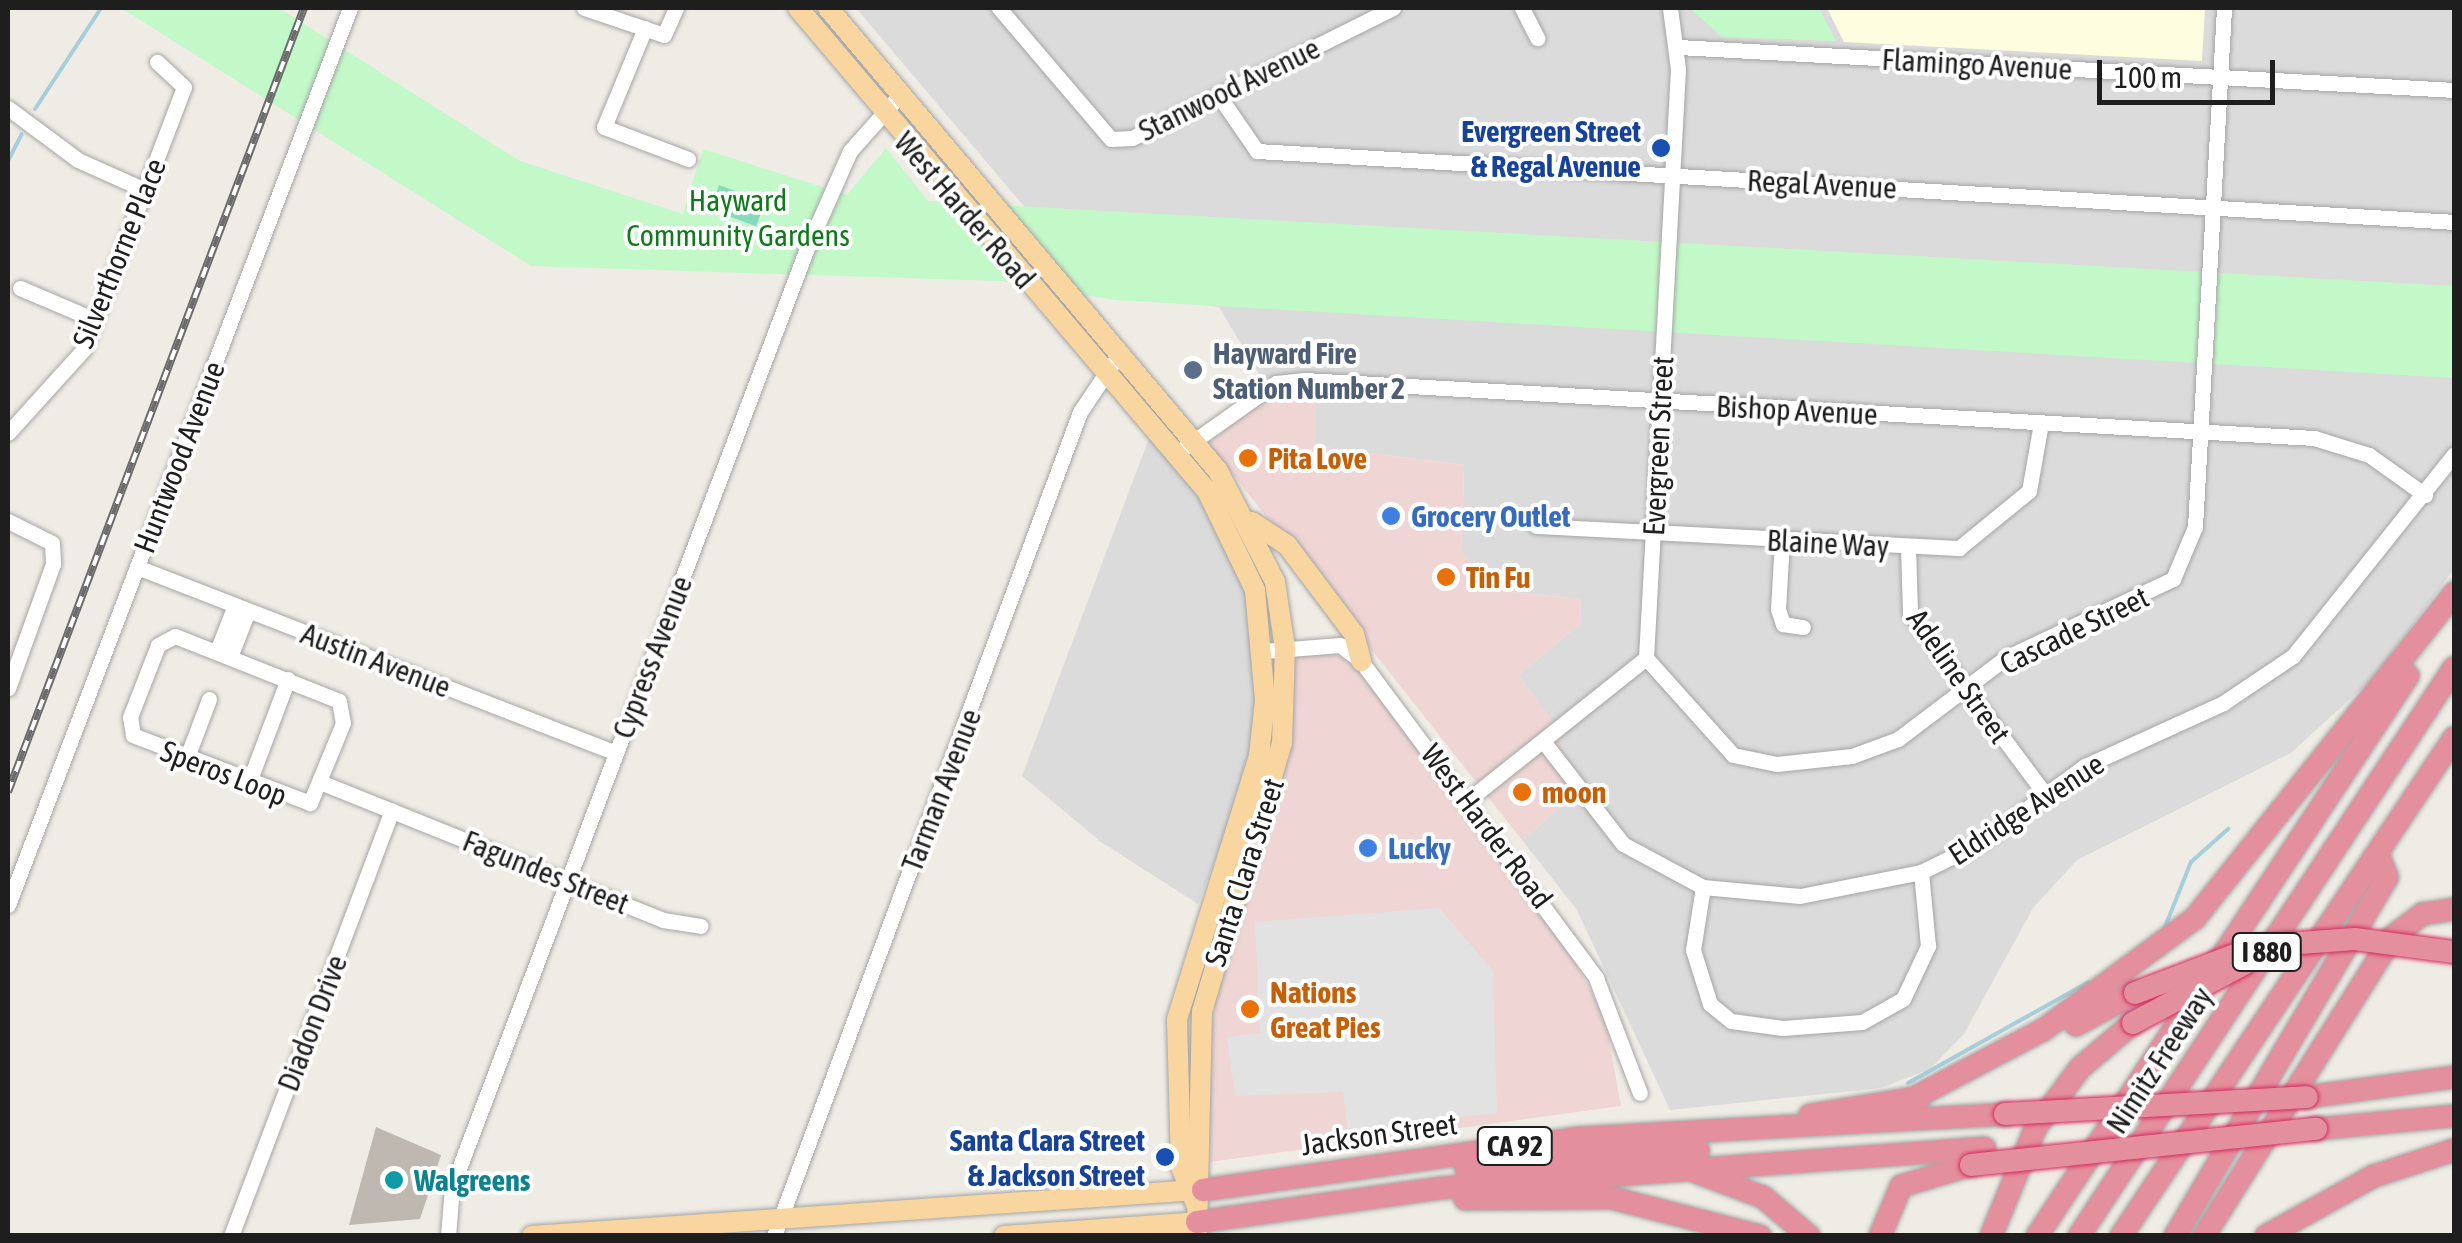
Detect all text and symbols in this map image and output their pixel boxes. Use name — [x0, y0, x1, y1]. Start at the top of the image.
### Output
street label: Stanwood Avenue — [1133, 30, 1325, 148]
scale bar — [2102, 40, 2280, 102]
street label: Flamingo Avenue — [1881, 41, 2073, 87]
text: 100 m — [2114, 60, 2182, 94]
place label: Evergreen Street & Regal Avenue — [1461, 113, 1641, 184]
street label: West Harder Road — [887, 124, 1043, 296]
marker: Evergreen Street & Regal Avenue — [1650, 137, 1672, 159]
street label: Silverthorne Place — [65, 153, 173, 353]
street label: Regal Avenue — [1746, 162, 1898, 206]
park label: Hayward Community Gardens — [626, 182, 850, 252]
place label: Hayward Fire Station Number 2 — [1213, 335, 1405, 406]
street label: Evergreen Street — [1635, 355, 1681, 537]
street label: Huntwood Avenue — [126, 356, 232, 558]
marker: Hayward Fire Station Number 2 — [1182, 359, 1204, 381]
street label: Bishop Avenue — [1715, 388, 1879, 432]
place label: Pita Love — [1268, 440, 1367, 476]
marker: Pita Love — [1237, 447, 1259, 469]
place label: Grocery Outlet — [1411, 498, 1570, 534]
marker: Grocery Outlet — [1380, 505, 1402, 527]
street label: Blaine Way — [1766, 522, 1890, 564]
place label: Tin Fu — [1466, 559, 1530, 595]
marker: Tin Fu — [1435, 566, 1457, 588]
street label: Cypress Avenue — [605, 571, 699, 743]
street label: Cascade Street — [1994, 579, 2154, 681]
street label: Adeline Street — [1900, 602, 2018, 750]
street label: Austin Avenue — [296, 615, 456, 705]
street label: Tarman Avenue — [894, 704, 988, 876]
street label: Speros Loop — [156, 733, 292, 813]
street label: West Harder Road — [1414, 737, 1560, 915]
street label: Eldridge Avenue — [1942, 746, 2110, 872]
street label: Santa Clara Street — [1197, 774, 1291, 970]
place label: moon — [1542, 774, 1606, 810]
marker: moon — [1511, 781, 1533, 803]
street label: Fagundes Street — [458, 822, 634, 922]
place label: Lucky — [1388, 830, 1451, 866]
marker: Lucky — [1357, 837, 1379, 859]
road number: I 880 — [2230, 929, 2304, 975]
street label: Diadon Drive — [270, 950, 354, 1096]
place label: Nations Great Pies — [1270, 974, 1381, 1044]
street label: Nimitz Freeway — [2098, 980, 2220, 1140]
marker: Nations Great Pies — [1239, 998, 1261, 1020]
street label: Jackson Street — [1299, 1105, 1459, 1163]
place label: Santa Clara Street & Jackson Street — [950, 1122, 1145, 1192]
road number: CA 92 — [1475, 1123, 1555, 1169]
marker: Santa Clara Street & Jackson Street — [1154, 1146, 1176, 1168]
place label: Walgreens — [414, 1162, 530, 1198]
marker: Walgreens — [383, 1169, 405, 1191]

